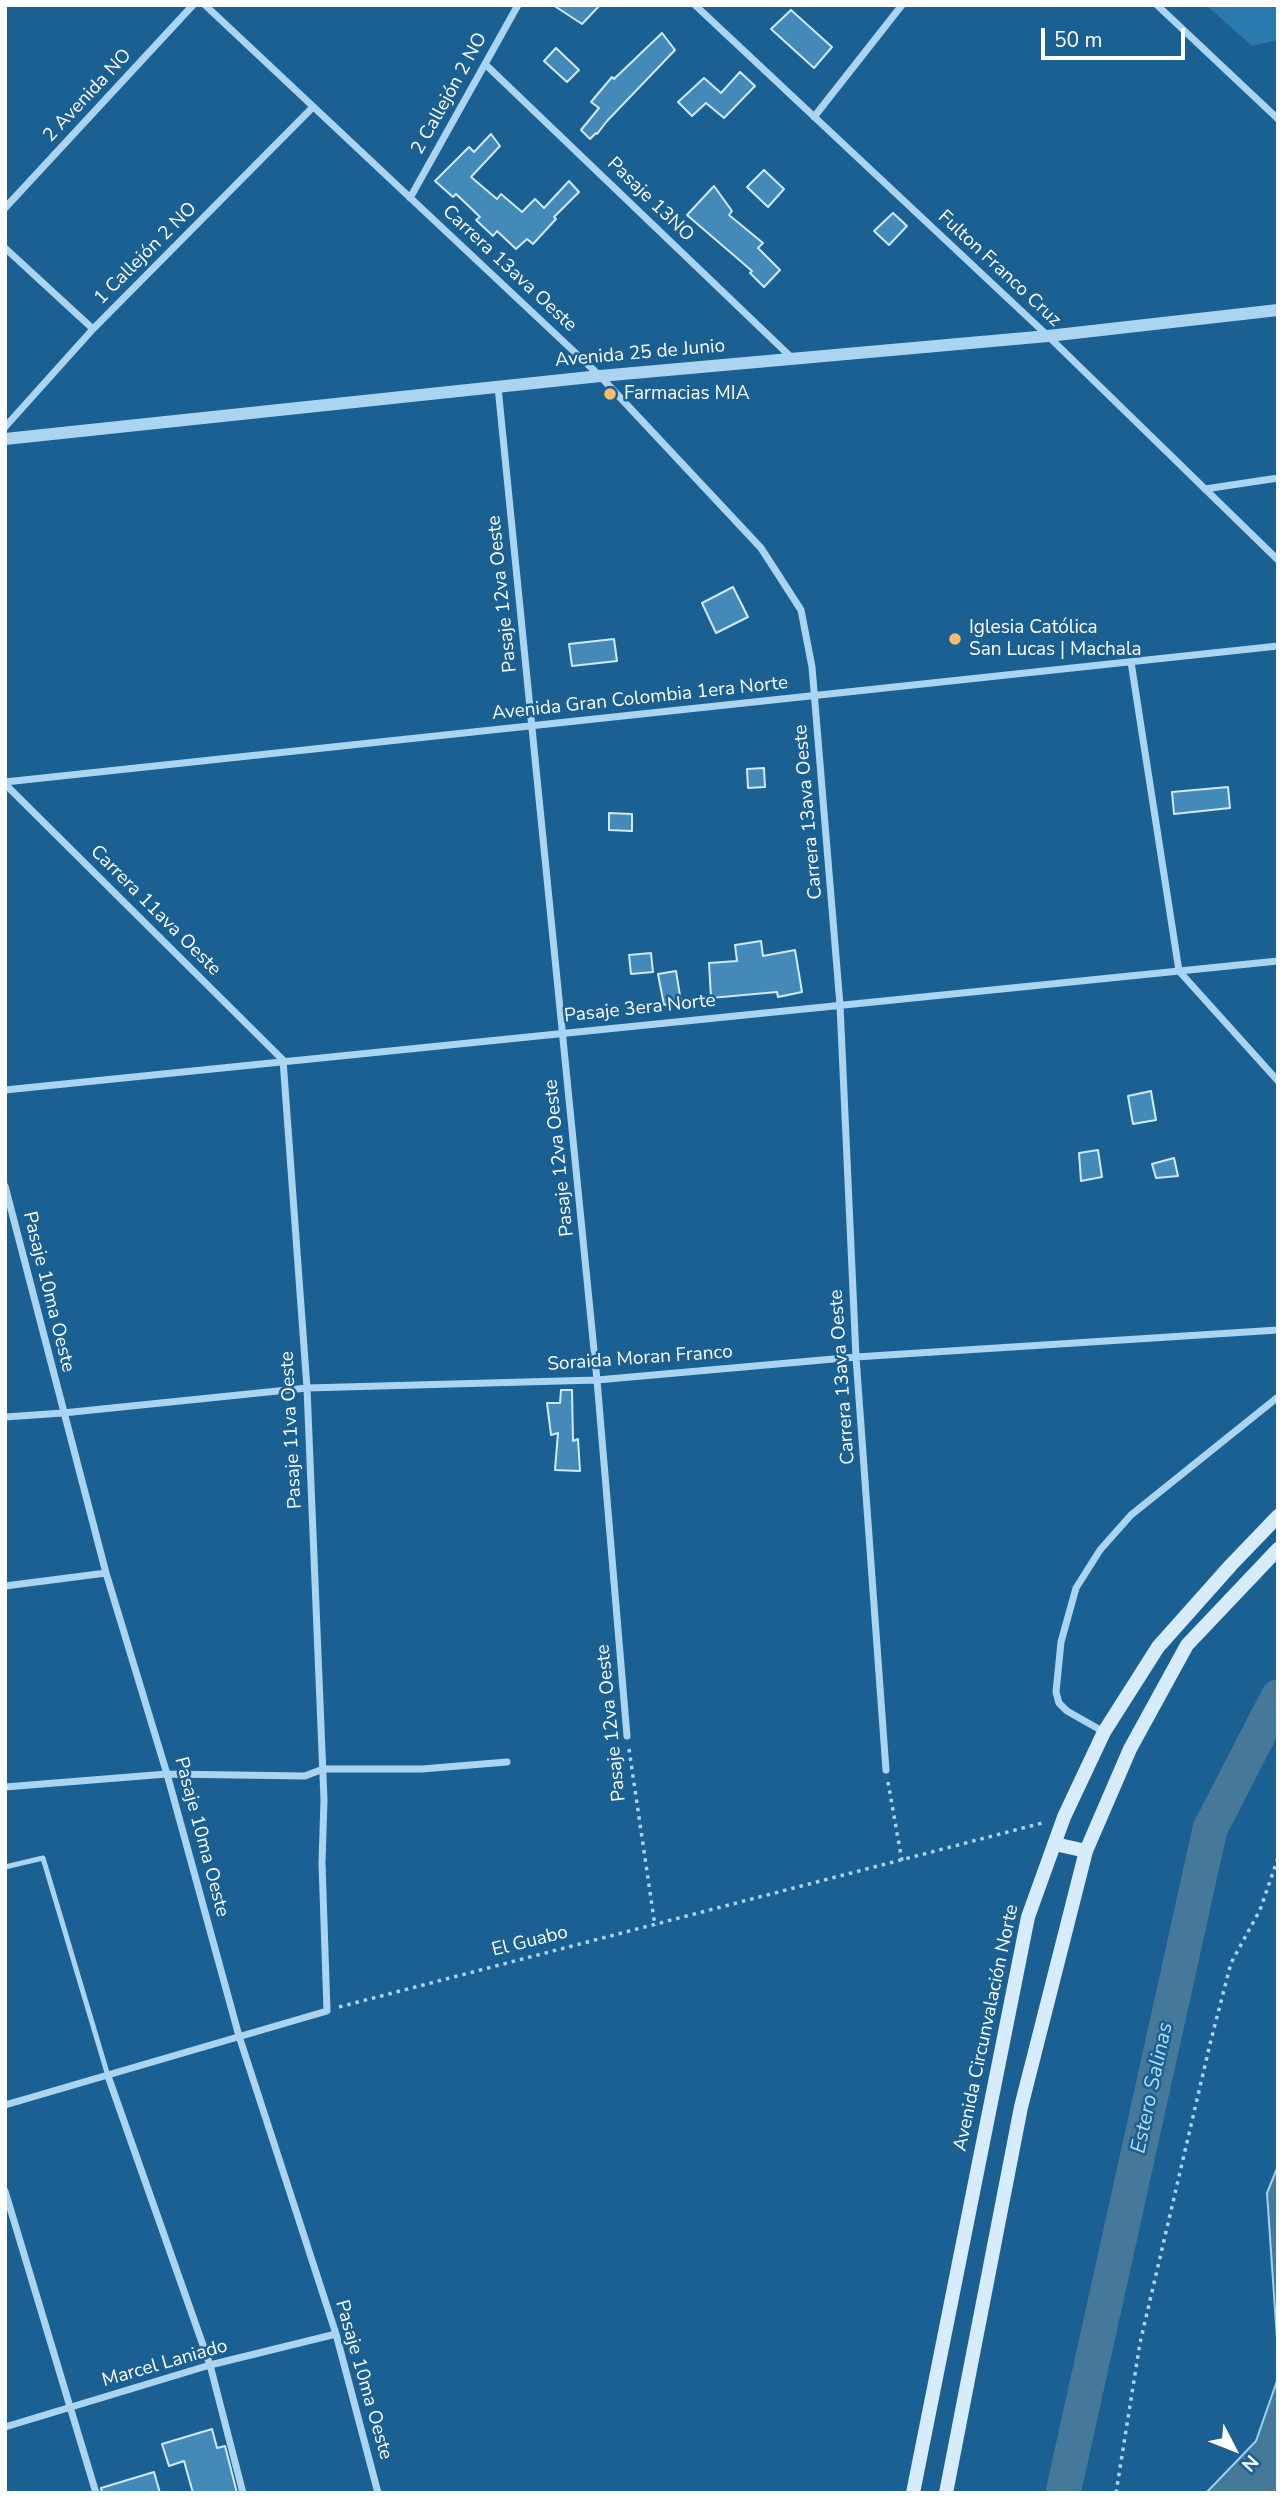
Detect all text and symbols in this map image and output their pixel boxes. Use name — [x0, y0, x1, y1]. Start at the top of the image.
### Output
scale bar — [1045, 14, 1188, 58]
text: 50 m — [1054, 26, 1103, 54]
street label: 2 Callejón 2 NO — [407, 29, 493, 159]
street label: 2 Avenida NO — [39, 45, 137, 147]
street label: Pasaje 13NO — [602, 153, 698, 247]
street label: 1 Callejón 2 NO — [90, 198, 202, 310]
street label: Carrera 13ava Oeste — [437, 201, 581, 337]
street label: Fulton Franco Cruz — [933, 206, 1065, 332]
street label: Avenida 25 de Junio — [554, 335, 726, 373]
place label: Farmacias MIA — [624, 383, 749, 405]
marker: Farmacias MIA — [602, 386, 618, 402]
street label: Pasaje 12va Oeste — [483, 514, 523, 674]
place label: Iglesia Católica San Lucas | Machala — [969, 617, 1142, 661]
marker: Iglesia Católica San Lucas | Machala — [947, 631, 963, 647]
street label: Avenida Gran Colombia 1era Norte — [491, 672, 789, 726]
street label: Carrera 13ava Oeste — [790, 724, 828, 900]
street label: Carrera 11ava Oeste — [85, 841, 225, 981]
street label: Pasaje 3era Norte — [563, 990, 717, 1028]
street label: Pasaje 12va Oeste — [540, 1078, 580, 1238]
street label: Pasaje 10ma Oeste — [17, 1209, 79, 1375]
street label: Carrera 13ava Oeste — [826, 1289, 860, 1465]
street label: Soraida Moran Franco — [547, 1341, 733, 1377]
street label: Pasaje 11va Oeste — [276, 1350, 308, 1510]
street label: Pasaje 12va Oeste — [592, 1643, 632, 1803]
street label: Pasaje 10ma Oeste — [169, 1754, 233, 1920]
street label: Avenida Circunvalación Norte — [950, 1903, 1024, 2153]
street label: El Guabo — [490, 1922, 570, 1962]
water label: Estero Salinas — [1127, 2020, 1179, 2156]
street label: Pasaje 10ma Oeste — [329, 2298, 397, 2462]
street label: Marcel Laniado — [100, 2335, 230, 2393]
north arrow — [1199, 2414, 1269, 2484]
text: N — [1235, 2449, 1264, 2477]

